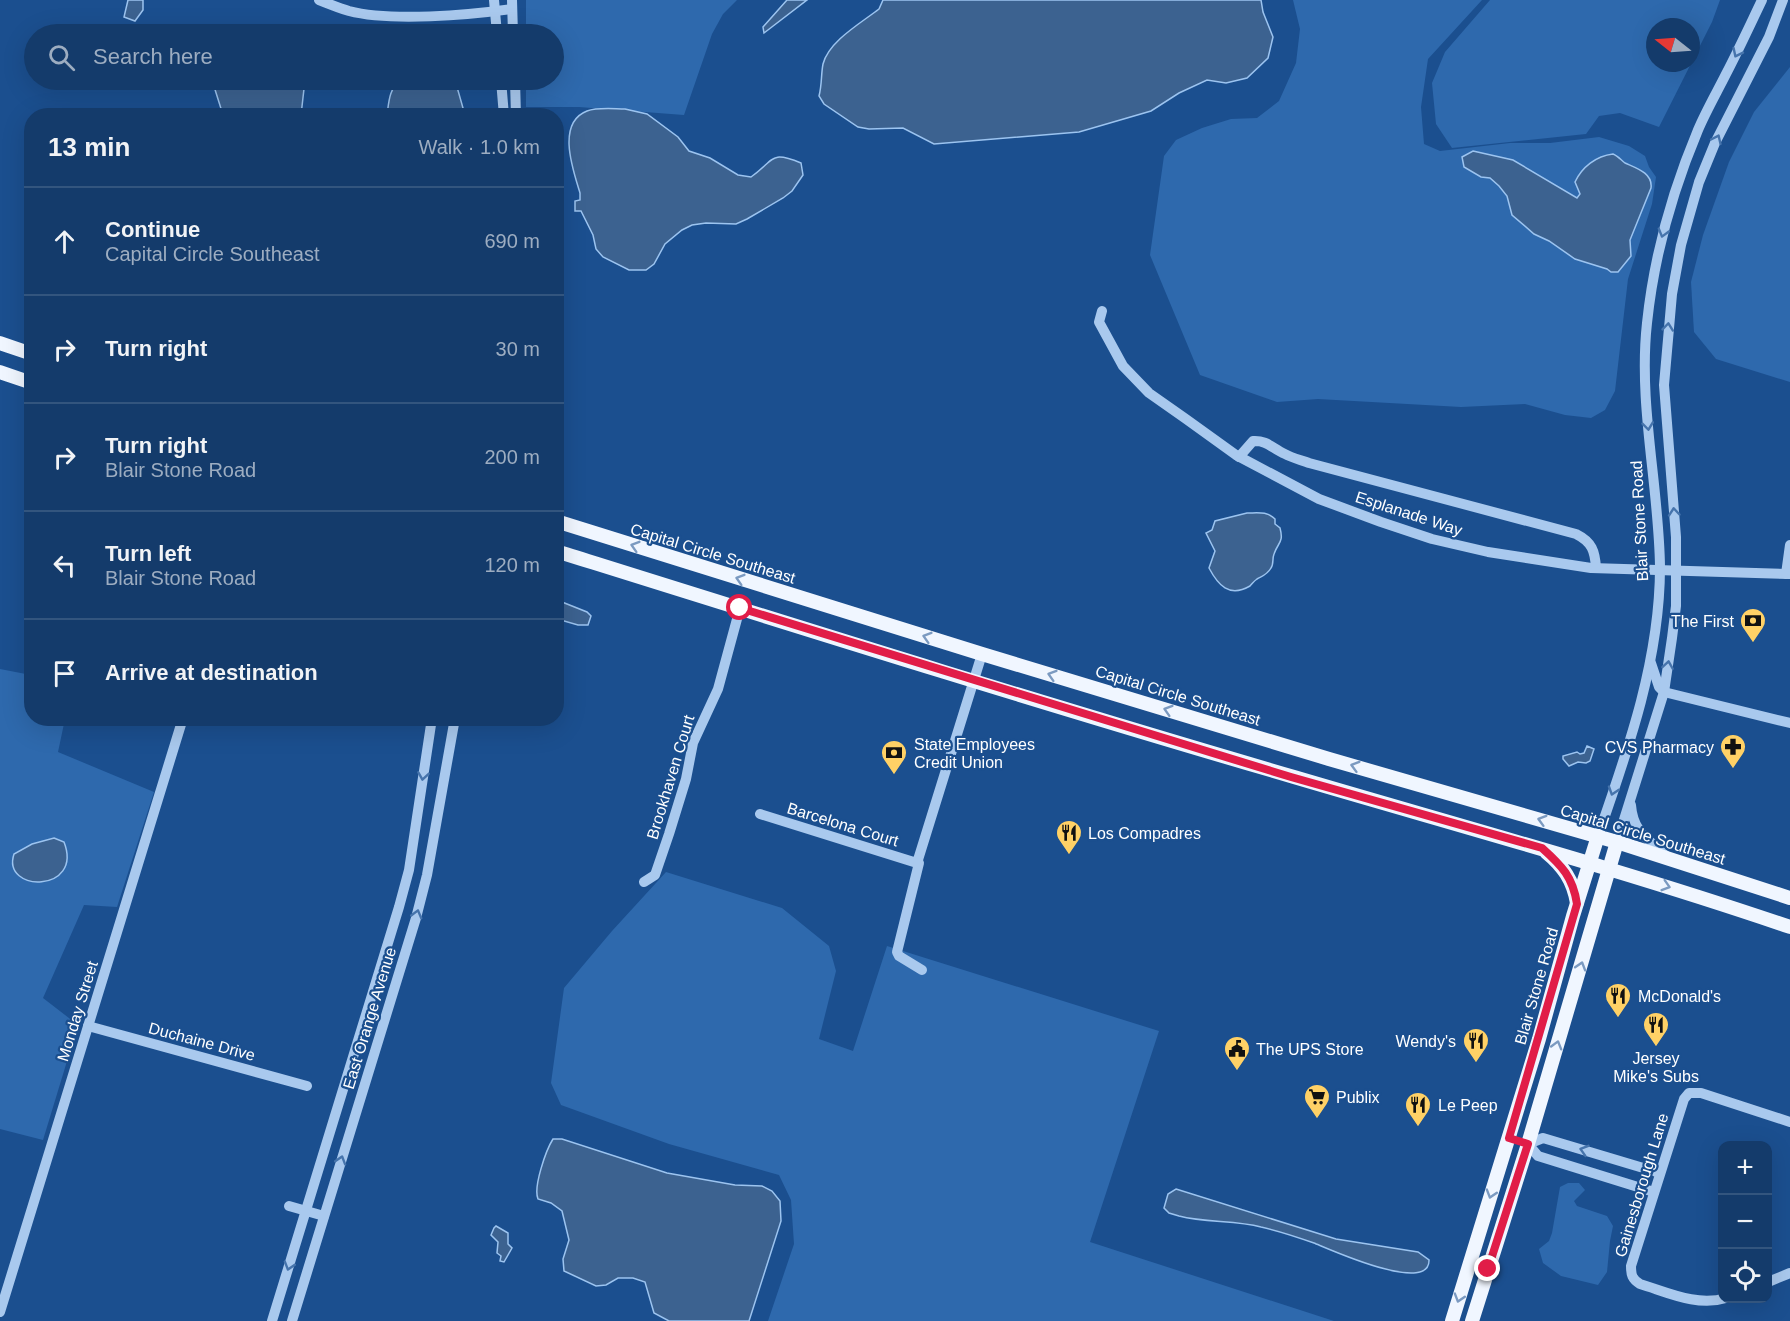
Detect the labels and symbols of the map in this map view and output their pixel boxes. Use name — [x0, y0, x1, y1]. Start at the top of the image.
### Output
north arrow — [1646, 18, 1700, 72]
one-way arrow — [1732, 46, 1744, 57]
one-way arrow — [1710, 134, 1722, 145]
one-way arrow — [1657, 227, 1670, 237]
one-way arrow — [1661, 322, 1674, 331]
one-way arrow — [1641, 421, 1654, 430]
street label: Blair Stone Road — [1628, 460, 1651, 582]
street label: Esplanade Way — [1353, 488, 1464, 539]
one-way arrow — [1668, 508, 1681, 517]
street label: Capital Circle Southeast — [628, 520, 798, 587]
one-way arrow — [630, 541, 641, 553]
one-way arrow — [735, 573, 746, 586]
route start — [726, 594, 752, 620]
bank icon: The First — [1738, 606, 1768, 644]
place label: The First — [1671, 613, 1735, 630]
one-way arrow — [922, 631, 932, 644]
one-way arrow — [1661, 660, 1674, 670]
street label: Capital Circle Southeast — [1093, 662, 1263, 729]
one-way arrow — [1048, 670, 1058, 682]
one-way arrow — [1163, 704, 1174, 717]
street label: Brookhaven Court — [643, 712, 698, 841]
pharmacy icon: CVS Pharmacy — [1718, 732, 1748, 770]
place label: State Employees Credit Union — [914, 736, 1035, 771]
bank icon: State Employees Credit Union — [879, 738, 909, 776]
place label: CVS Pharmacy — [1605, 739, 1714, 756]
one-way arrow — [1350, 761, 1361, 773]
one-way arrow — [417, 772, 429, 781]
one-way arrow — [1608, 785, 1620, 796]
street label: Barcelona Court — [785, 799, 901, 850]
street label: Capital Circle Southeast — [1558, 801, 1728, 868]
one-way arrow — [1537, 815, 1548, 827]
restaurant icon: Los Compadres — [1054, 818, 1084, 856]
place label: Los Compadres — [1088, 825, 1201, 842]
one-way arrow — [1660, 878, 1670, 891]
one-way arrow — [409, 909, 422, 919]
street label: Blair Stone Road — [1512, 926, 1561, 1047]
street label: East Orange Avenue — [340, 945, 399, 1091]
street label: Monday Street — [54, 958, 101, 1063]
one-way arrow — [1574, 961, 1586, 972]
restaurant icon: McDonald's — [1603, 981, 1633, 1019]
place label: McDonald's — [1638, 988, 1721, 1005]
restaurant icon: Jersey Mike's Subs — [1641, 1010, 1671, 1048]
street label: Duchaine Drive — [147, 1019, 257, 1064]
restaurant icon: Wendy's — [1461, 1026, 1491, 1064]
place label: Wendy's — [1395, 1033, 1456, 1050]
public building icon: The UPS Store — [1222, 1034, 1252, 1072]
one-way arrow — [1550, 1040, 1562, 1051]
place label: The UPS Store — [1256, 1041, 1364, 1058]
place label: Jersey Mike's Subs — [1613, 1050, 1699, 1085]
supermarket icon: Publix — [1302, 1082, 1332, 1120]
place label: Publix — [1336, 1089, 1380, 1106]
restaurant icon: Le Peep — [1403, 1090, 1433, 1128]
place label: Le Peep — [1438, 1097, 1498, 1114]
street label: Gainesborough Lane — [1612, 1111, 1671, 1259]
one-way arrow — [1579, 1145, 1590, 1157]
one-way arrow — [334, 1155, 346, 1166]
one-way arrow — [1486, 1188, 1499, 1199]
route end — [1474, 1255, 1500, 1281]
one-way arrow — [284, 1260, 296, 1271]
one-way arrow — [1454, 1292, 1466, 1303]

